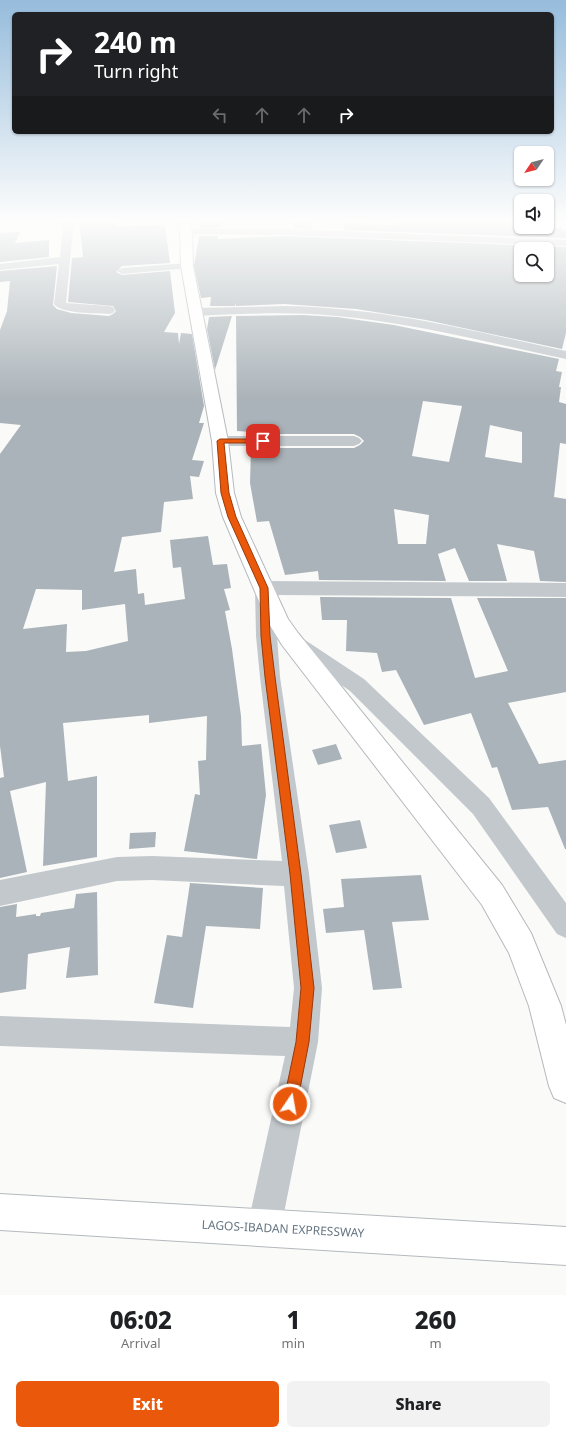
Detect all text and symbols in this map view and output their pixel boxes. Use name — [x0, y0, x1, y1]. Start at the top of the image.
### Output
text: 240 m — [94, 23, 177, 61]
icon: right — [28, 28, 80, 80]
text: Turn right — [94, 59, 178, 83]
icon: left — [209, 104, 231, 126]
icon: ahead — [251, 104, 273, 126]
icon: ahead — [293, 104, 315, 126]
icon: right — [335, 104, 357, 126]
north arrow — [514, 146, 554, 186]
map controls — [514, 146, 554, 282]
button: sound — [514, 194, 554, 234]
button: search — [514, 242, 554, 282]
pin — [246, 424, 280, 458]
icon: arrive — [252, 430, 274, 452]
position arrow — [269, 1083, 311, 1125]
street label: LAGOS-IBADAN EXPRESSWAY — [201, 1216, 365, 1241]
text: 06:02 — [110, 1303, 172, 1336]
text: 1 — [286, 1303, 300, 1336]
text: 260 — [415, 1303, 456, 1336]
text: Arrival — [121, 1334, 161, 1352]
text: min — [282, 1334, 305, 1352]
text: m — [429, 1334, 442, 1352]
button: Exit — [16, 1381, 279, 1427]
button: Share — [287, 1381, 550, 1427]

